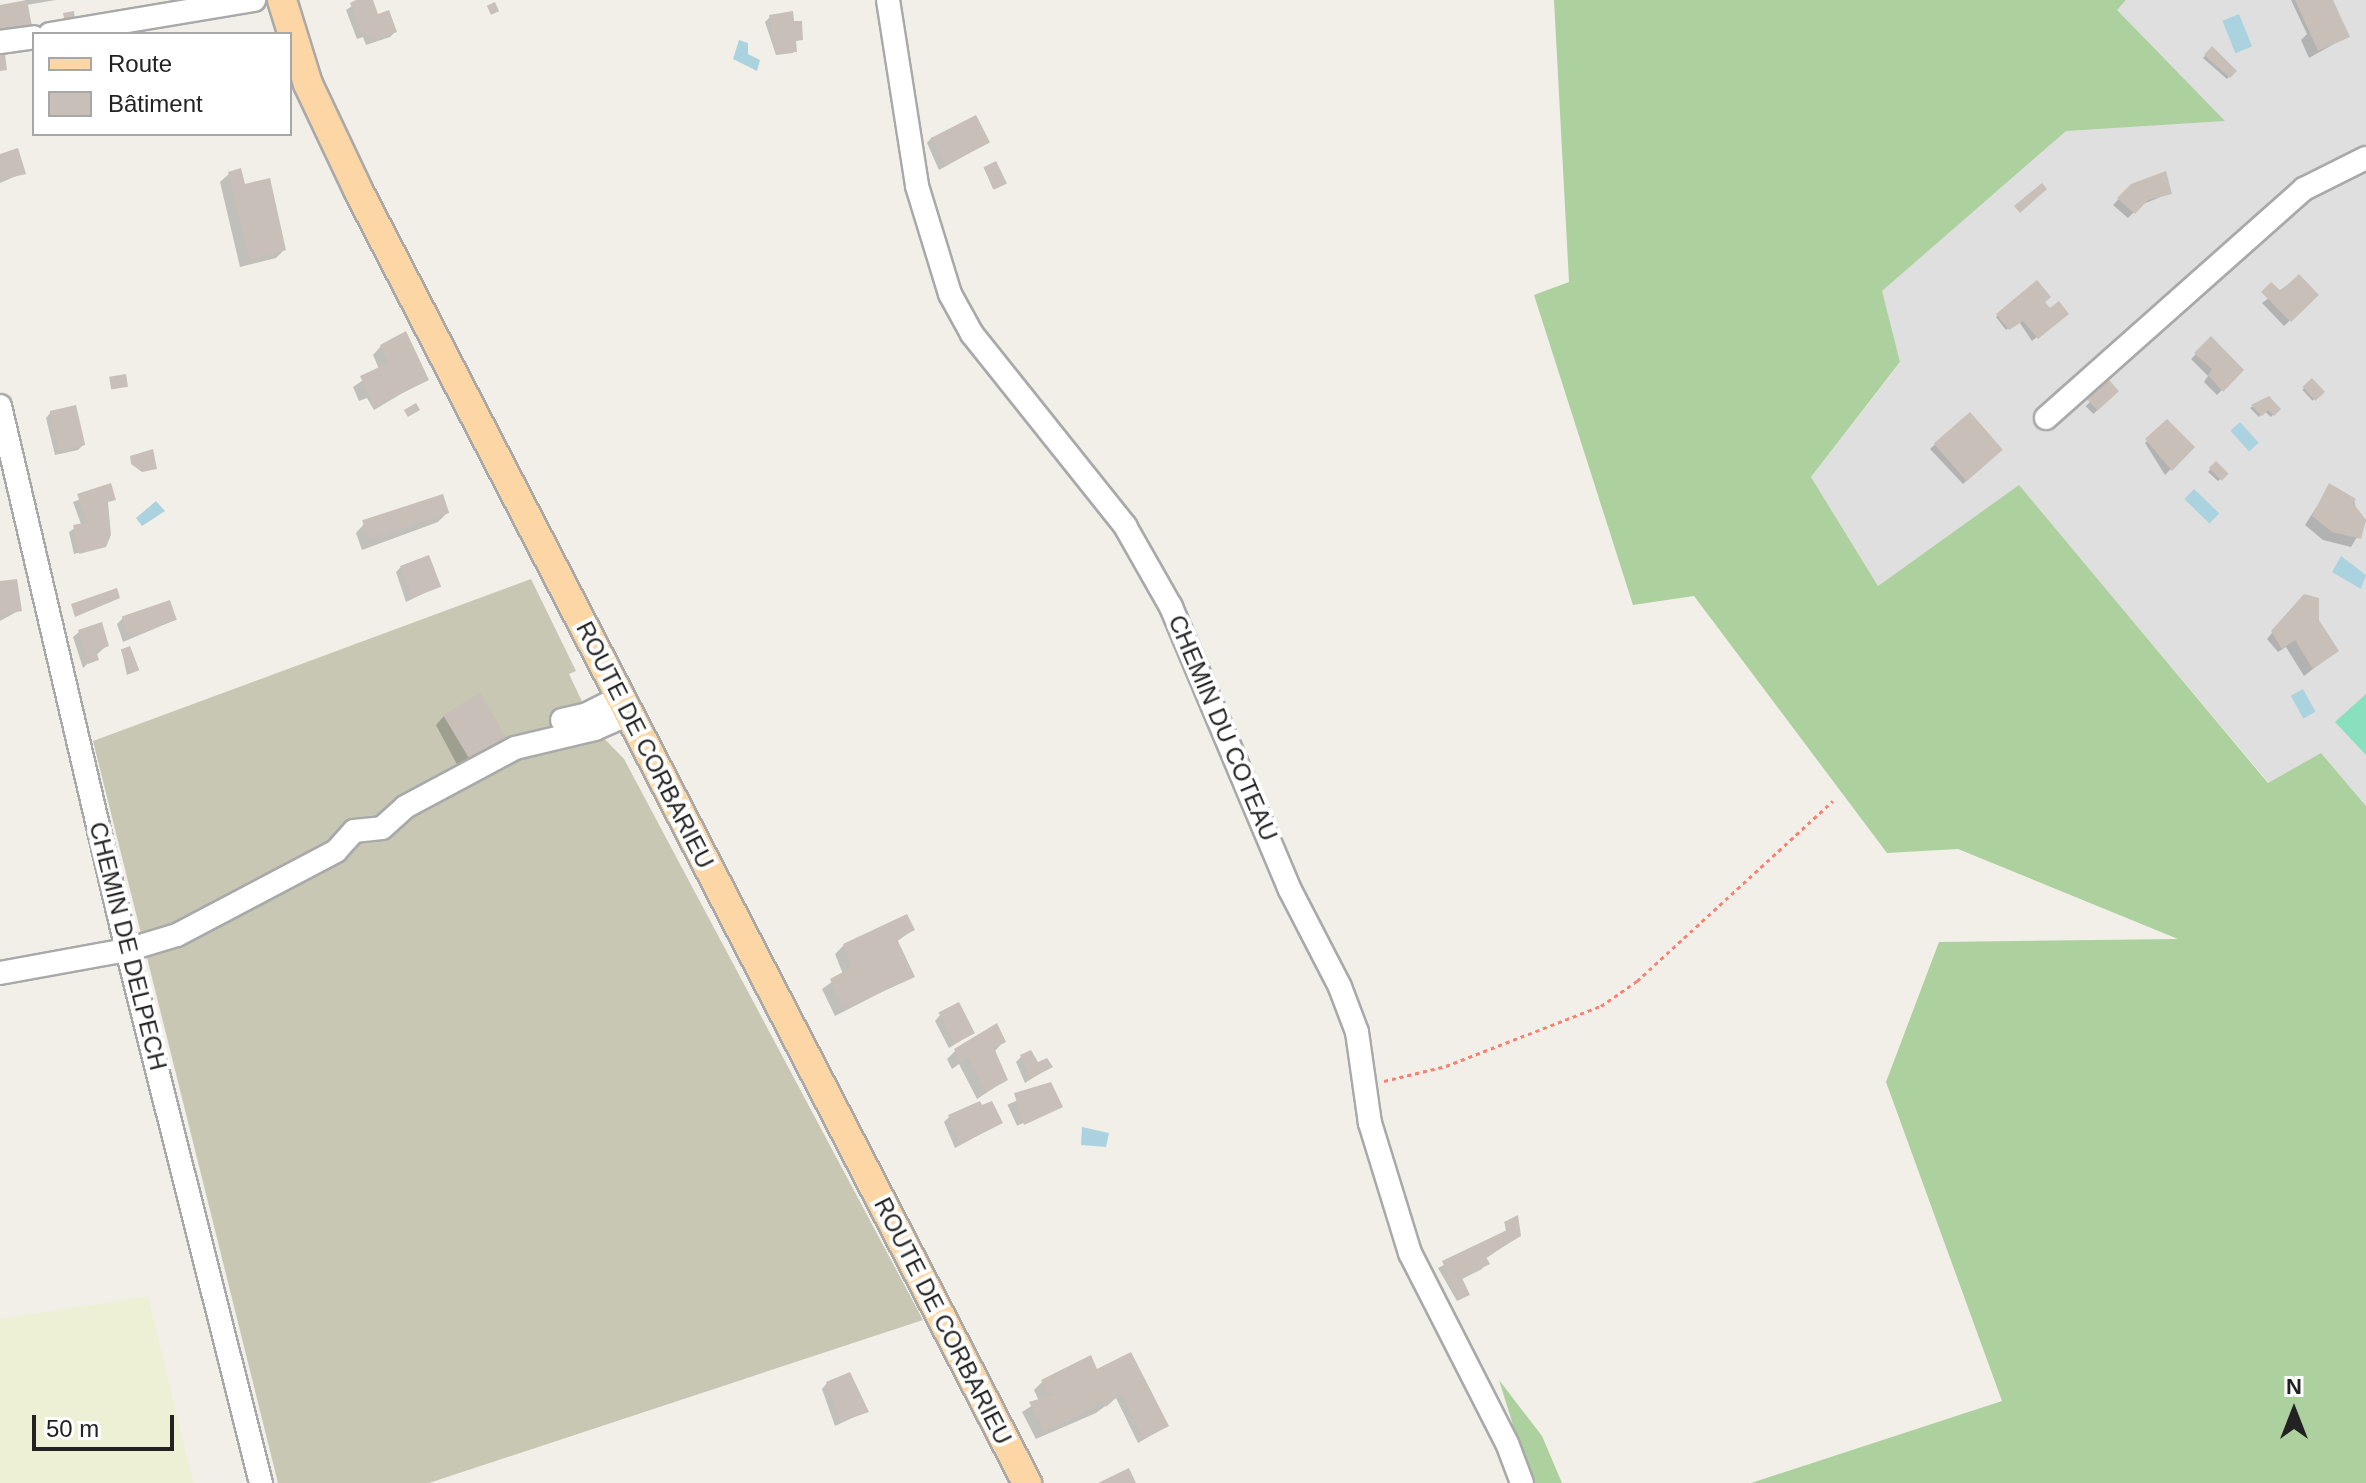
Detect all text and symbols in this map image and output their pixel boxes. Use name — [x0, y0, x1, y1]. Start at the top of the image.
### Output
legend — [32, 32, 292, 136]
text: Route — [108, 50, 172, 77]
text: Bâtiment — [108, 90, 203, 117]
street label: CHEMIN DU COTEAU — [1162, 611, 1284, 845]
street label: ROUTE DE CORBARIEU — [570, 617, 720, 873]
street label: CHEMIN DE DELPECH — [83, 819, 173, 1073]
street label: ROUTE DE CORBARIEU — [868, 1193, 1018, 1449]
north arrow — [2254, 1371, 2334, 1451]
text: N — [2286, 1374, 2302, 1399]
scale bar — [36, 1399, 178, 1449]
text: 50 m — [46, 1415, 99, 1442]

